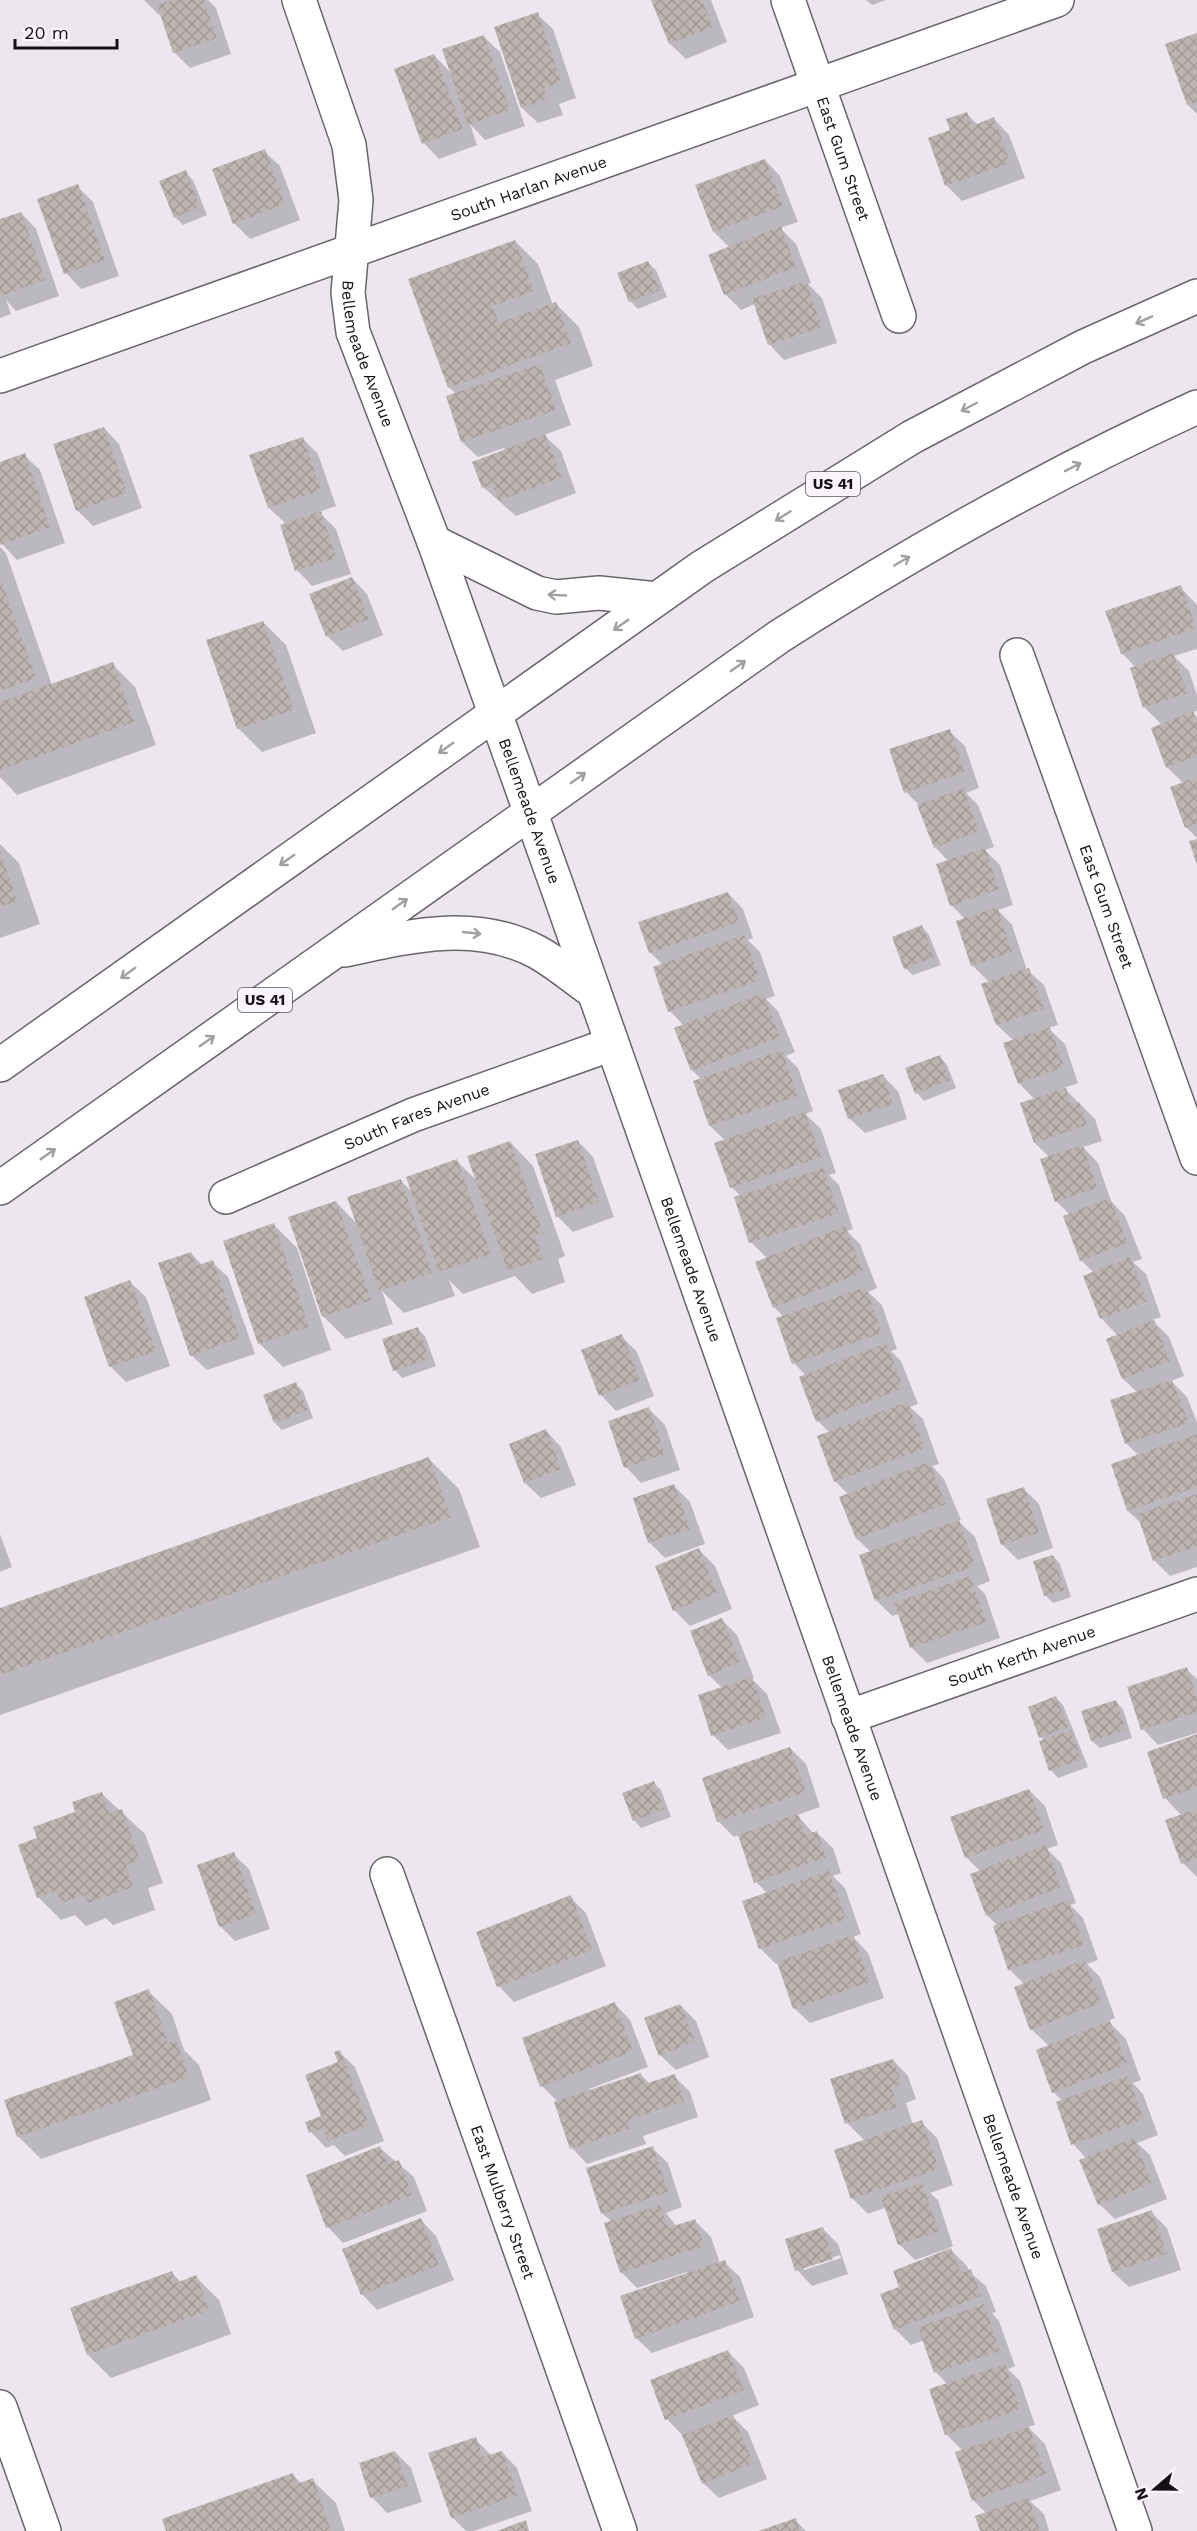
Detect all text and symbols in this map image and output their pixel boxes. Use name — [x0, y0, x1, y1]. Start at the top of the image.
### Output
scale bar — [15, 12, 117, 50]
text: 20 m — [24, 22, 69, 43]
street label: East Gum Street — [813, 94, 874, 224]
street label: South Harlan Avenue — [448, 152, 609, 225]
street label: Bellemeade Avenue — [338, 280, 398, 430]
one-way arrow — [1135, 315, 1153, 326]
one-way arrow — [961, 402, 979, 413]
one-way arrow — [1063, 461, 1081, 472]
road number: US 41 — [806, 472, 860, 496]
one-way arrow — [774, 509, 791, 522]
one-way arrow — [893, 555, 910, 567]
one-way arrow — [547, 590, 567, 601]
one-way arrow — [613, 618, 629, 631]
one-way arrow — [729, 660, 745, 672]
street label: Bellemeade Avenue — [495, 736, 564, 886]
one-way arrow — [439, 742, 455, 754]
one-way arrow — [569, 772, 586, 784]
street label: East Gum Street — [1076, 842, 1137, 971]
one-way arrow — [279, 854, 295, 866]
one-way arrow — [391, 898, 407, 910]
one-way arrow — [461, 928, 481, 939]
one-way arrow — [120, 967, 136, 979]
road number: US 41 — [238, 988, 292, 1012]
one-way arrow — [198, 1035, 214, 1047]
street label: South Fares Avenue — [341, 1079, 492, 1154]
one-way arrow — [39, 1148, 55, 1160]
street label: Bellemeade Avenue — [657, 1194, 725, 1345]
street label: South Kerth Avenue — [945, 1622, 1098, 1691]
street label: Bellemeade Avenue — [818, 1653, 887, 1803]
street label: Bellemeade Avenue — [979, 2111, 1048, 2262]
street label: East Mulberry Street — [467, 2123, 539, 2282]
north arrow — [1125, 2459, 1185, 2519]
text: N — [1130, 2485, 1152, 2503]

